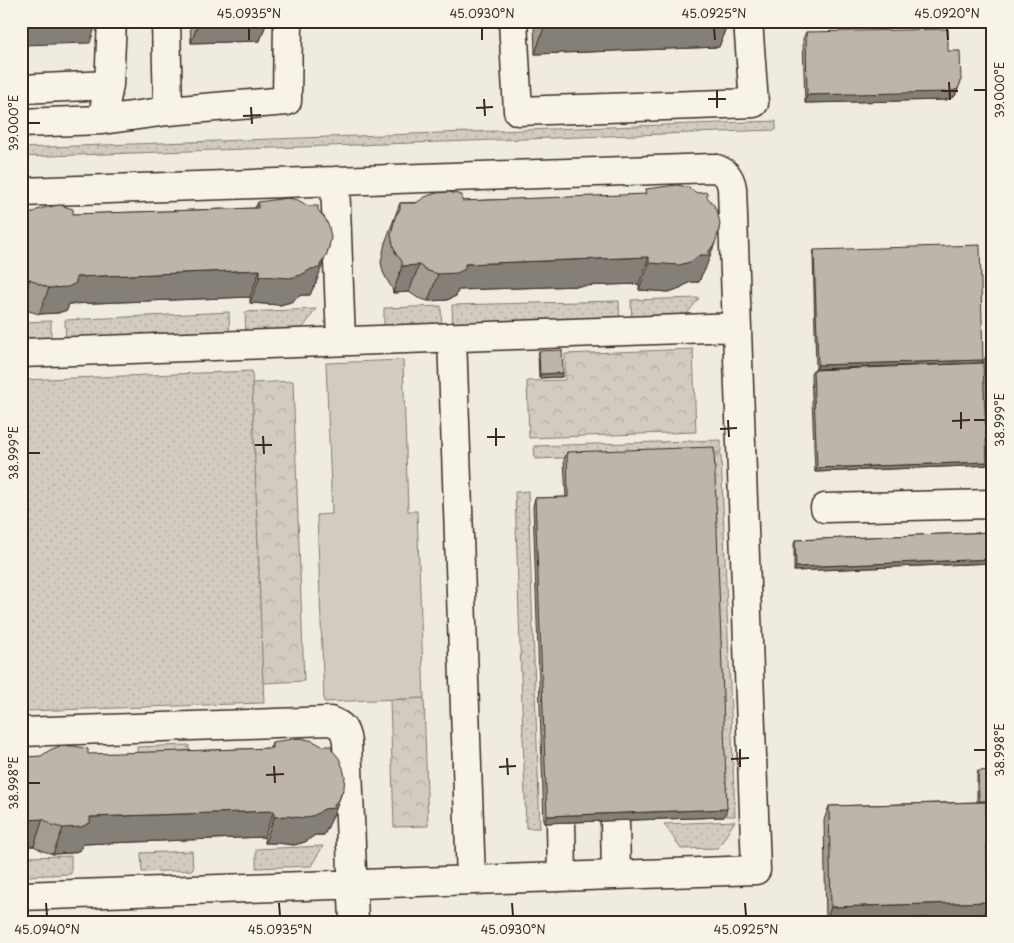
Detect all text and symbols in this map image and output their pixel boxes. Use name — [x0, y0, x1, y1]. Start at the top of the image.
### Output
text: 45.0935°N — [217, 4, 281, 22]
text: 45.0930°N — [449, 4, 515, 22]
text: 45.0925°N — [682, 4, 746, 22]
text: 45.0920°N — [914, 4, 980, 22]
text: 39.000°E — [990, 62, 1008, 118]
text: 39.000°E — [4, 95, 22, 151]
text: 38.999°E — [990, 393, 1008, 447]
text: 38.999°E — [4, 426, 22, 480]
text: 38.998°E — [990, 723, 1008, 777]
text: 38.998°E — [4, 756, 22, 810]
text: 45.0940°N — [14, 920, 80, 938]
text: 45.0935°N — [248, 920, 312, 938]
text: 45.0930°N — [480, 920, 546, 938]
text: 45.0925°N — [714, 920, 778, 938]

